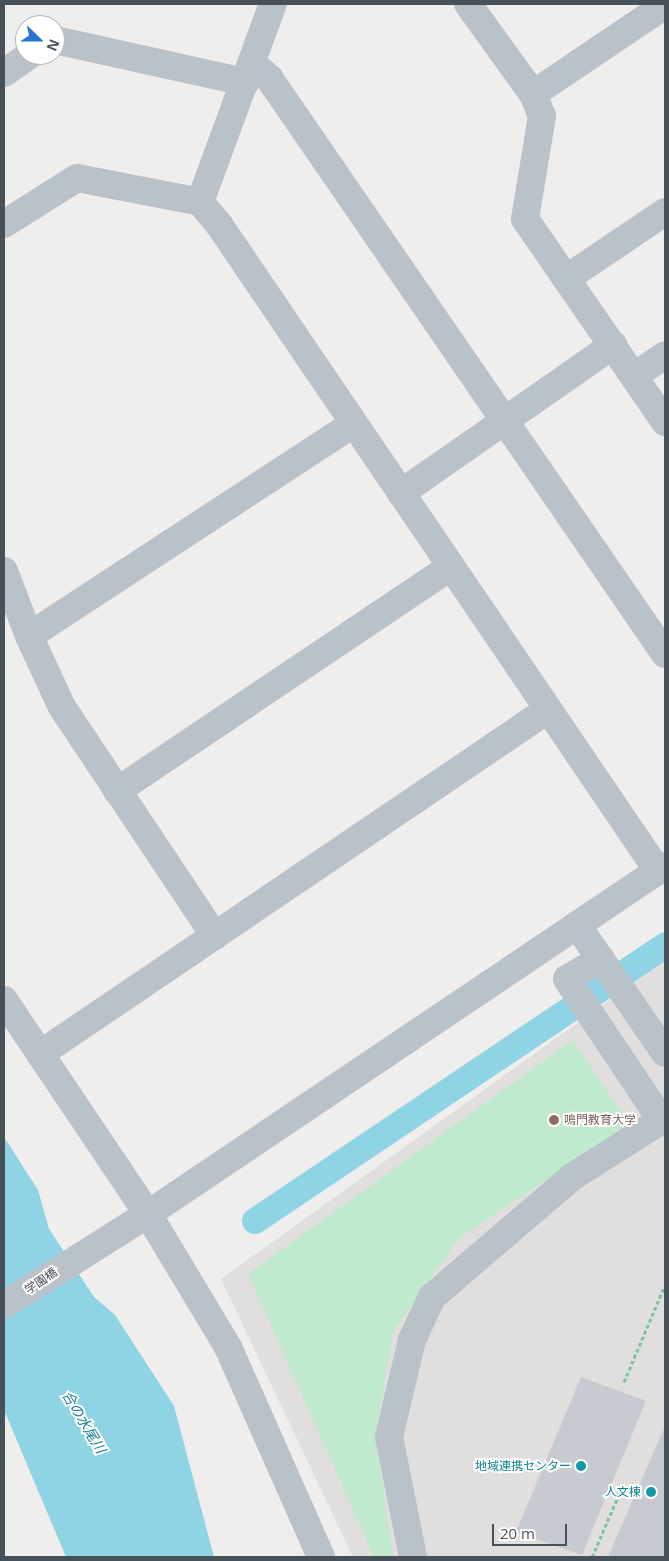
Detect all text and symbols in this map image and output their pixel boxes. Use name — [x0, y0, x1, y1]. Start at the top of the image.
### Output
north arrow — [15, 15, 65, 65]
text: N — [43, 37, 64, 54]
place label: 鳴門教育大学 — [564, 1113, 636, 1127]
marker: 鳴門教育大学 — [548, 1114, 560, 1126]
street label: 学園橋 — [22, 1265, 60, 1297]
water label: 合の水尾川 — [59, 1388, 109, 1456]
place label: 地域連携センター — [475, 1459, 571, 1473]
marker: 地域連携センター — [575, 1460, 587, 1472]
place label: 人文棟 — [605, 1485, 641, 1499]
marker: 人文棟 — [645, 1486, 657, 1498]
scale bar — [494, 1514, 569, 1546]
text: 20 m — [500, 1523, 535, 1543]

